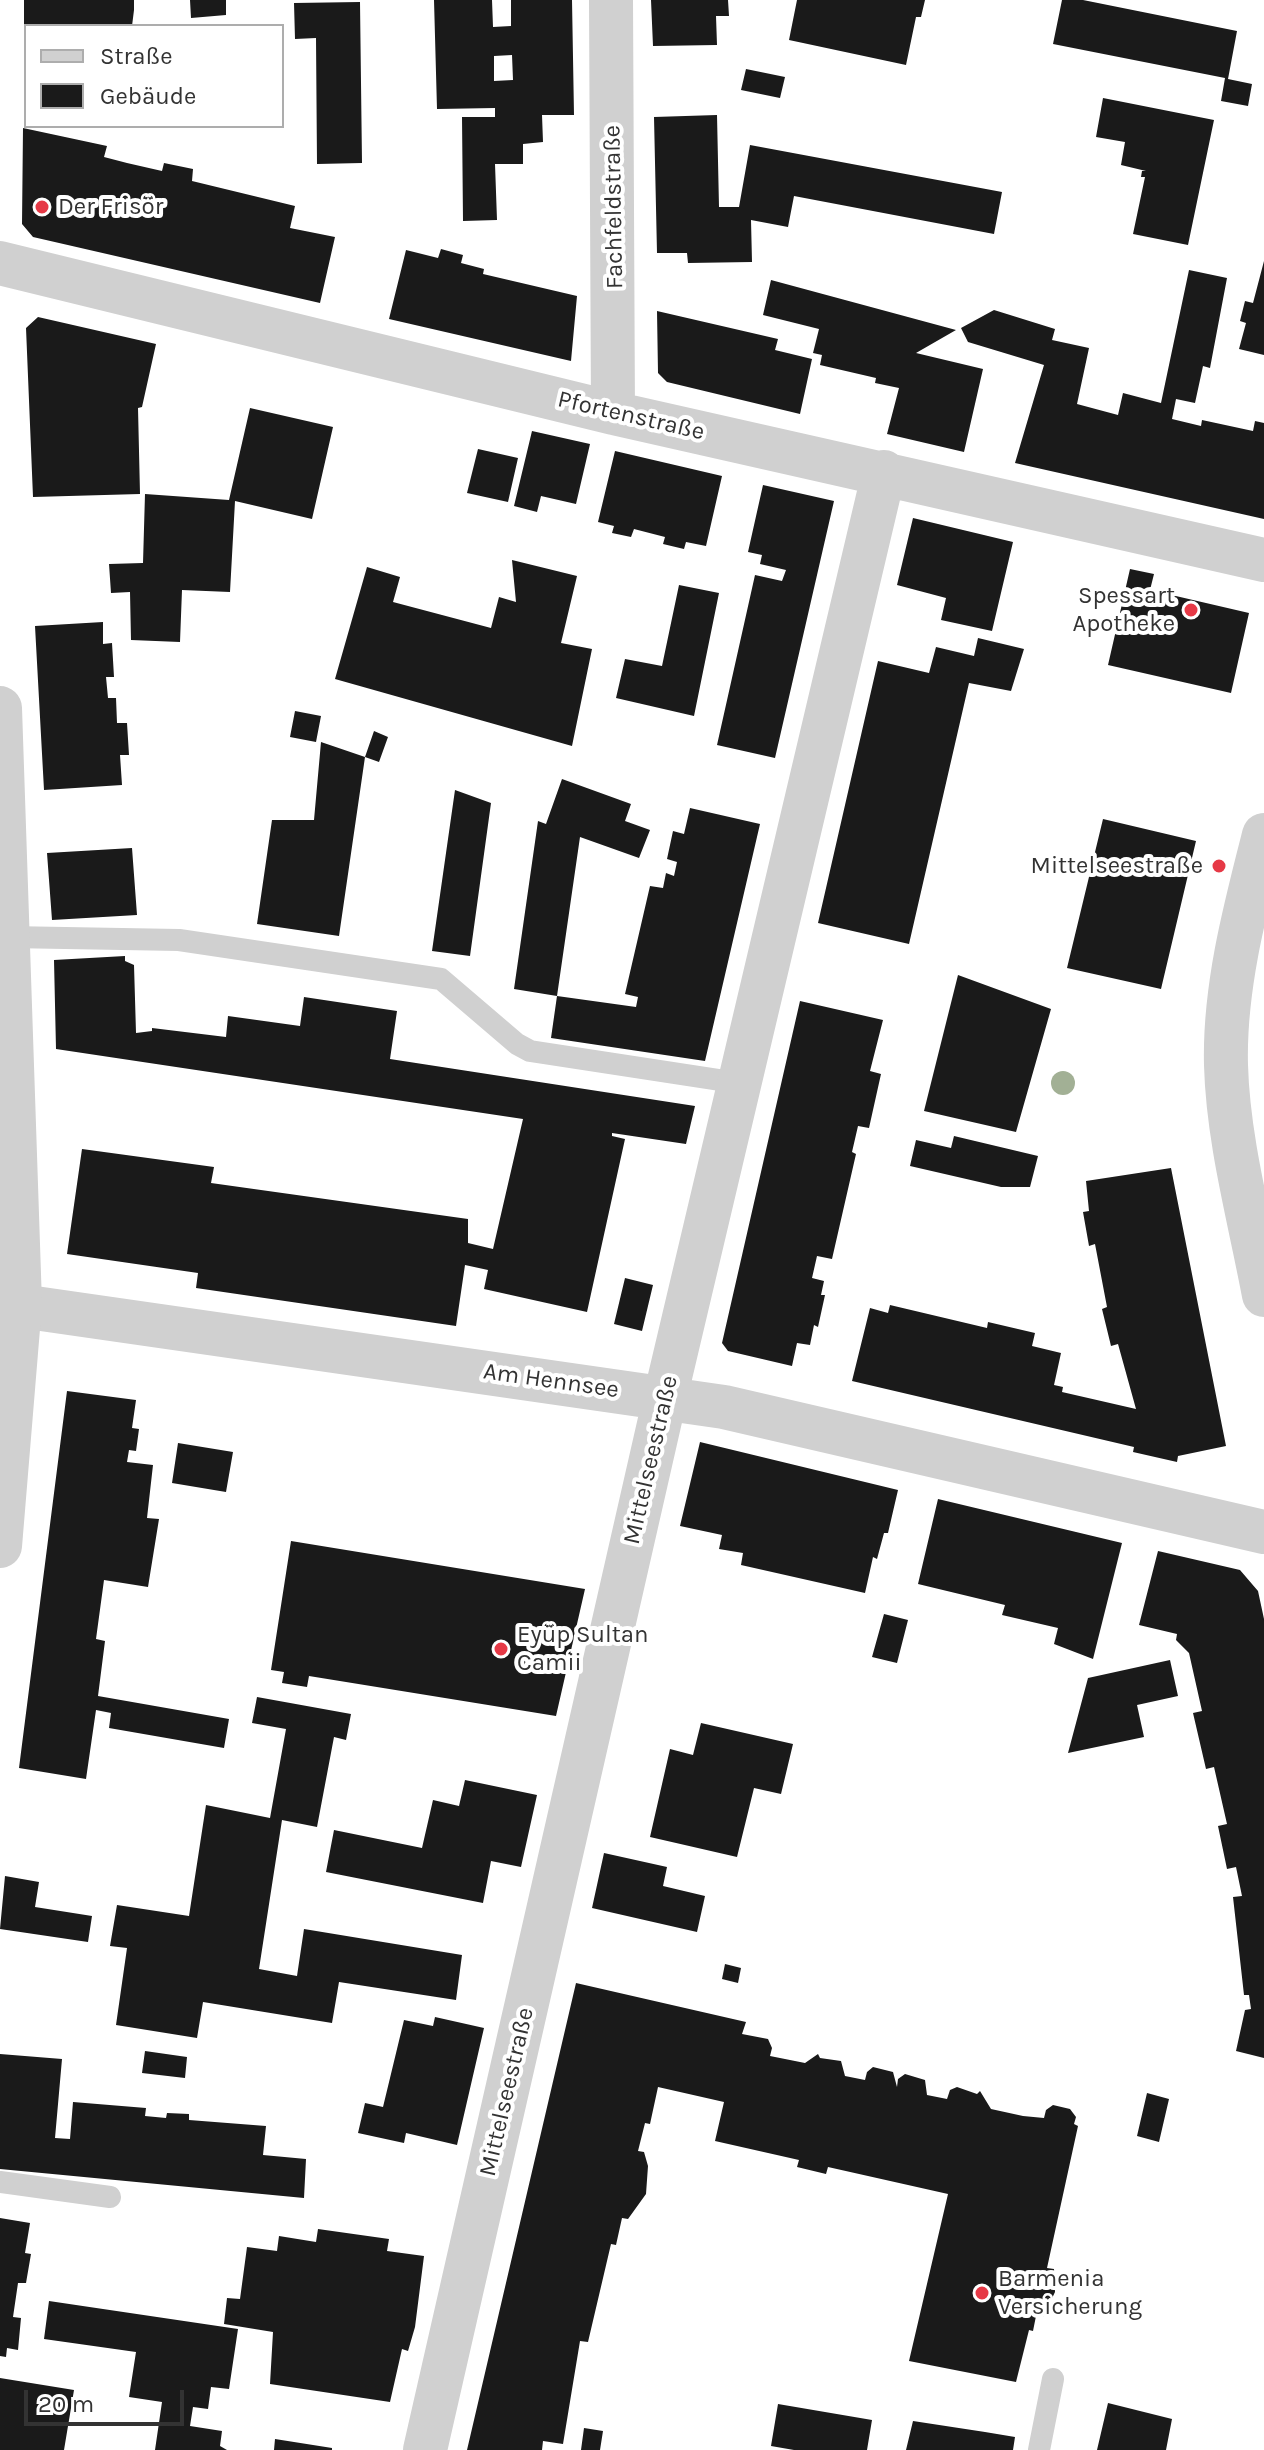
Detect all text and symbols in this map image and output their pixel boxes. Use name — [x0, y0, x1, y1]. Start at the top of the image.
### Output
legend — [24, 24, 284, 128]
text: Straße — [100, 42, 172, 70]
text: Gebäude — [100, 82, 196, 110]
street label: Fachfeldstraße — [598, 125, 630, 289]
place label: Der Frisör — [58, 193, 163, 221]
marker: Der Frisör — [33, 198, 51, 216]
street label: Pfortenstraße — [555, 385, 707, 447]
place label: Spessart Apotheke — [1072, 582, 1175, 638]
marker: Spessart Apotheke — [1182, 601, 1200, 619]
place label: Mittelseestraße — [1031, 852, 1203, 880]
marker: Mittelseestraße — [1210, 857, 1228, 875]
street label: Am Hennsee — [481, 1357, 621, 1405]
street label: Mittelseestraße — [618, 1373, 684, 1547]
place label: Eyüp Sultan Camii — [517, 1621, 648, 1677]
marker: Eyüp Sultan Camii — [492, 1640, 510, 1658]
street label: Mittelseestraße — [474, 2005, 540, 2179]
place label: Barmenia Versicherung — [998, 2265, 1142, 2321]
marker: Barmenia Versicherung — [973, 2284, 991, 2302]
scale bar — [28, 2374, 188, 2424]
text: 20 m — [38, 2390, 94, 2418]

